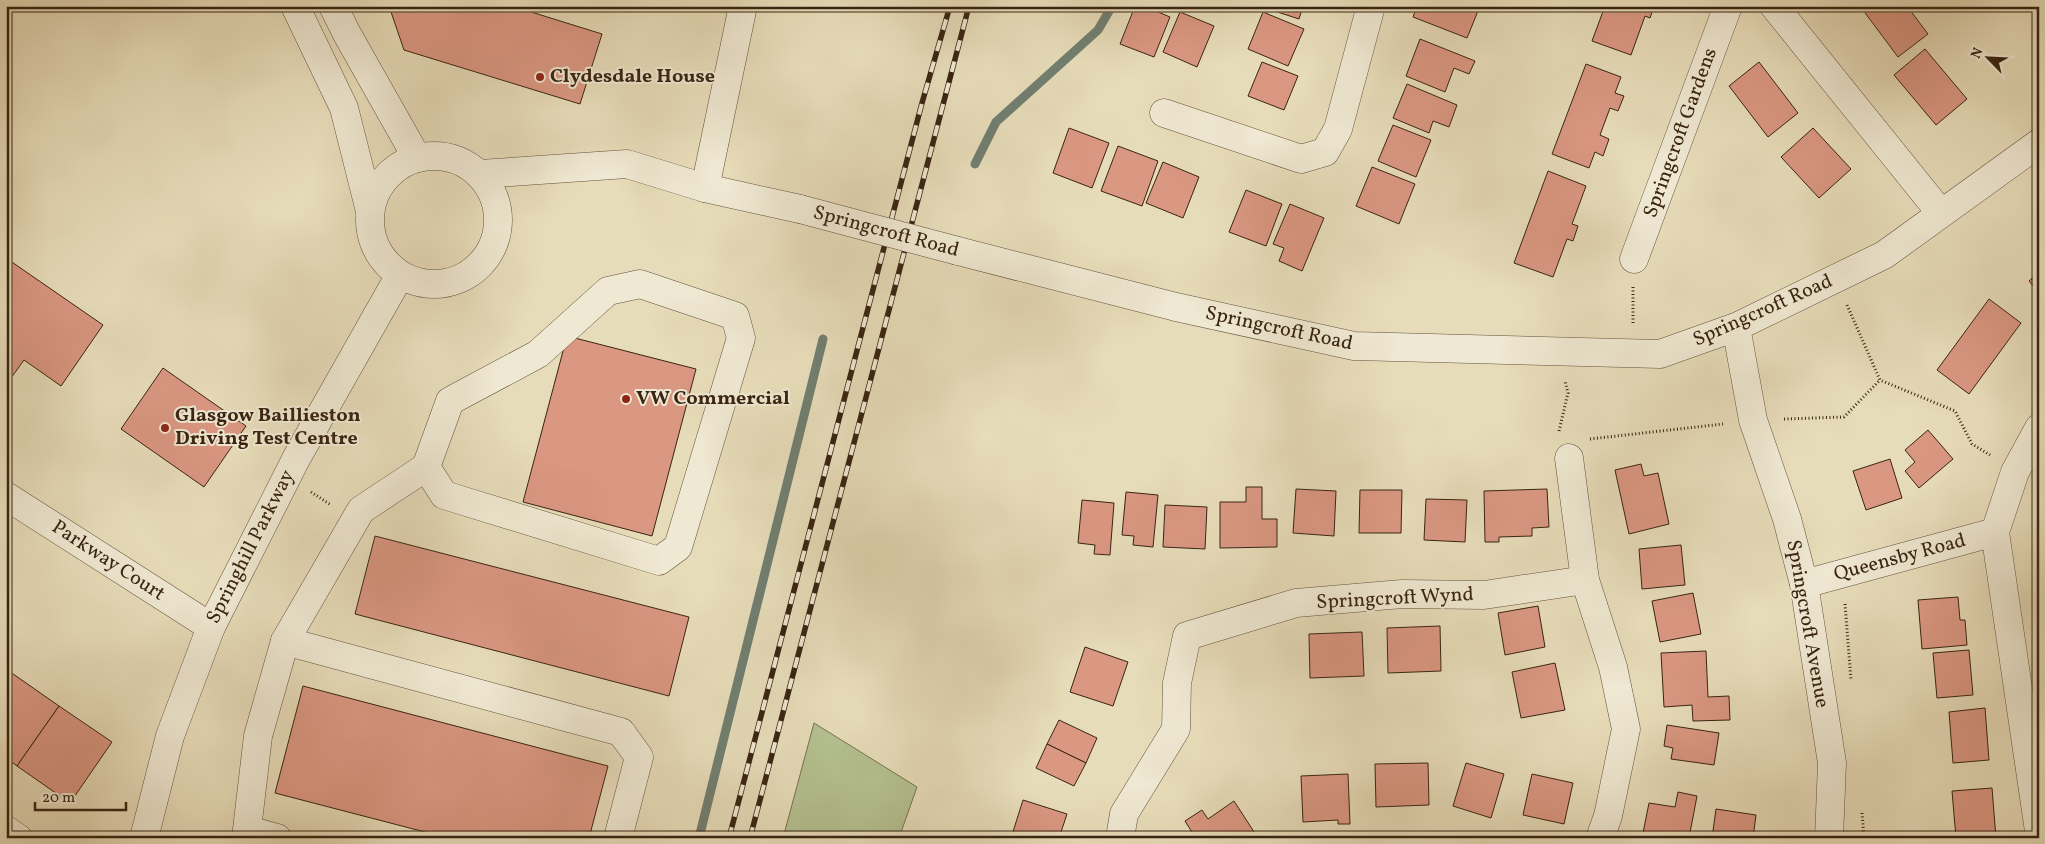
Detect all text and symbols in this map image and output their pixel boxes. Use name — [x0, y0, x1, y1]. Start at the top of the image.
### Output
north arrow — [1962, 32, 2012, 82]
street label: Springcroft Gardens — [1637, 44, 1725, 222]
text: N — [1967, 45, 1988, 62]
place label: Clydesdale House — [550, 63, 715, 91]
marker: Clydesdale House — [534, 71, 546, 83]
street label: Springcroft Road — [810, 199, 962, 265]
street label: Springcroft Road — [1689, 268, 1837, 354]
street label: Springcroft Road — [1203, 300, 1355, 358]
place label: VW Commercial — [636, 385, 790, 413]
marker: VW Commercial — [620, 393, 632, 405]
place label: Glasgow Baillieston Driving Test Centre — [175, 402, 361, 453]
marker: Glasgow Baillieston Driving Test Centre — [159, 422, 171, 434]
street label: Springhill Parkway — [200, 465, 302, 629]
street label: Parkway Court — [46, 514, 170, 608]
street label: Queensby Road — [1831, 527, 1969, 589]
street label: Springcroft Avenue — [1778, 538, 1836, 710]
street label: Springcroft Wynd — [1316, 581, 1474, 617]
scale bar — [35, 779, 126, 811]
text: 20 m — [42, 788, 75, 809]

